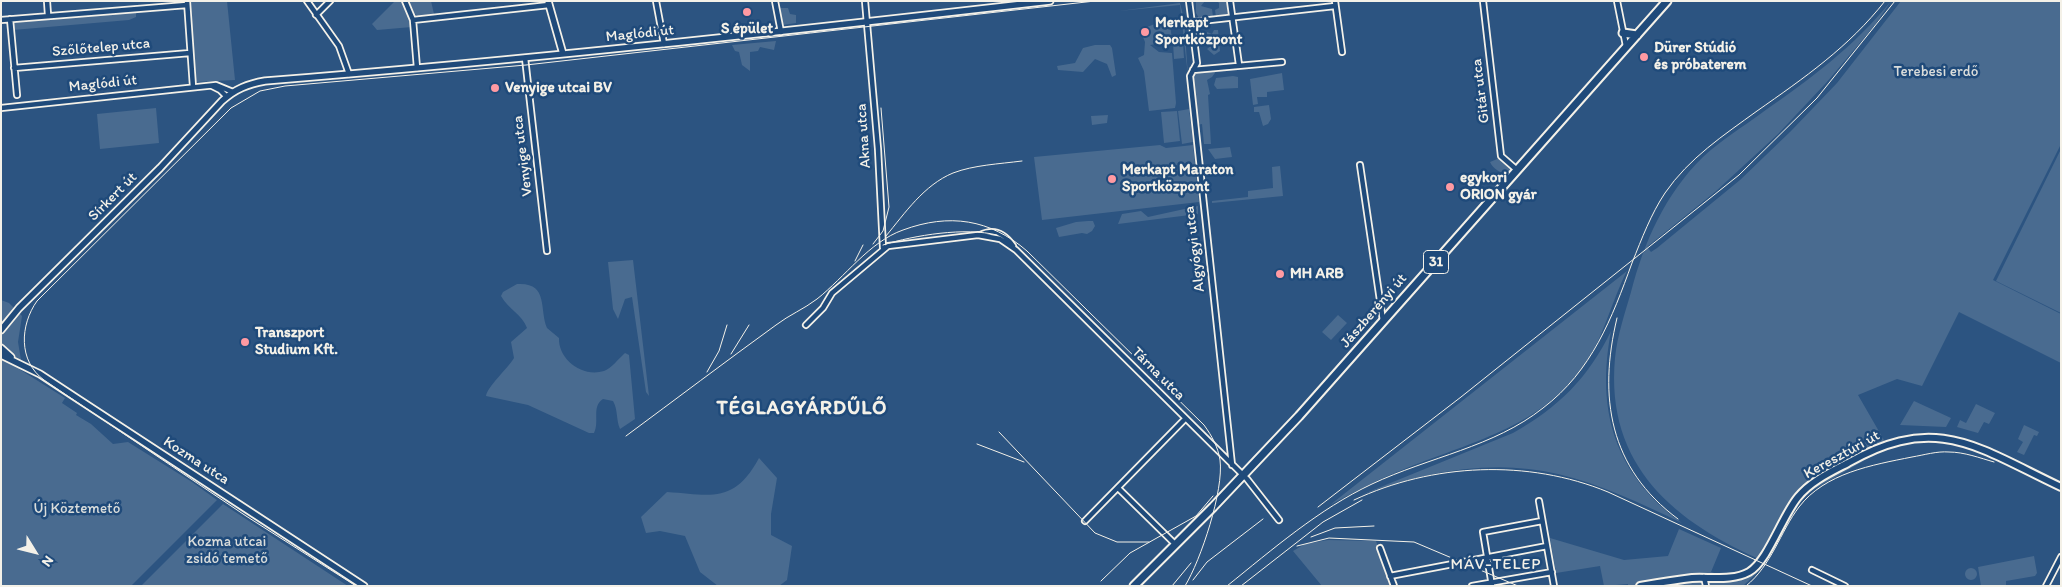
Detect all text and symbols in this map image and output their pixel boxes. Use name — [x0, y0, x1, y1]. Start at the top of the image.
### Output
marker: S épület — [741, 6, 753, 18]
place label: Merkapt Sportközpont — [1155, 14, 1242, 49]
place label: S épület — [721, 20, 773, 38]
street label: Maglódi út — [605, 21, 675, 47]
marker: Merkapt Sportközpont — [1139, 26, 1151, 38]
street label: Szőlőtelep utca — [51, 35, 151, 61]
place label: Dürer Stúdió és próbaterem — [1654, 39, 1746, 74]
marker: Dürer Stúdió és próbaterem — [1638, 51, 1650, 63]
street label: Gitár utca — [1468, 58, 1494, 124]
park label: Terebesi erdő — [1893, 63, 1979, 81]
street label: Maglódi út — [68, 71, 138, 97]
place label: Venyige utcai BV — [505, 79, 612, 97]
marker: Venyige utcai BV — [489, 82, 501, 94]
street label: Akna utca — [853, 103, 875, 169]
street label: Venyige utca — [509, 115, 537, 197]
place label: Merkapt Maraton Sportközpont — [1122, 161, 1234, 196]
street label: Sírkert út — [85, 169, 141, 225]
place label: egykori ORION gyár — [1460, 169, 1537, 204]
marker: Merkapt Maraton Sportközpont — [1106, 173, 1118, 185]
marker: egykori ORION gyár — [1444, 181, 1456, 193]
street label: Algyógyi utca — [1181, 205, 1209, 293]
road number: 31 — [1424, 250, 1448, 274]
place label: MH ARB — [1290, 265, 1344, 283]
marker: MH ARB — [1274, 268, 1286, 280]
street label: Jászberényi út — [1337, 270, 1411, 352]
place label: Transzport Studium Kft. — [255, 324, 338, 359]
marker: Transzport Studium Kft. — [239, 336, 251, 348]
street label: Tárna utca — [1128, 344, 1188, 404]
district label: TÉGLAGYÁRDŰLŐ — [714, 397, 890, 421]
street label: Keresztúri út — [1801, 427, 1883, 483]
street label: Kozma utca — [160, 433, 232, 489]
park label: Új Köztemető — [34, 500, 120, 518]
north arrow — [10, 527, 60, 577]
park label: Kozma utcai zsidó temető — [186, 533, 268, 568]
text: N — [38, 552, 57, 570]
district label: MÁV-TELEP — [1449, 555, 1543, 575]

